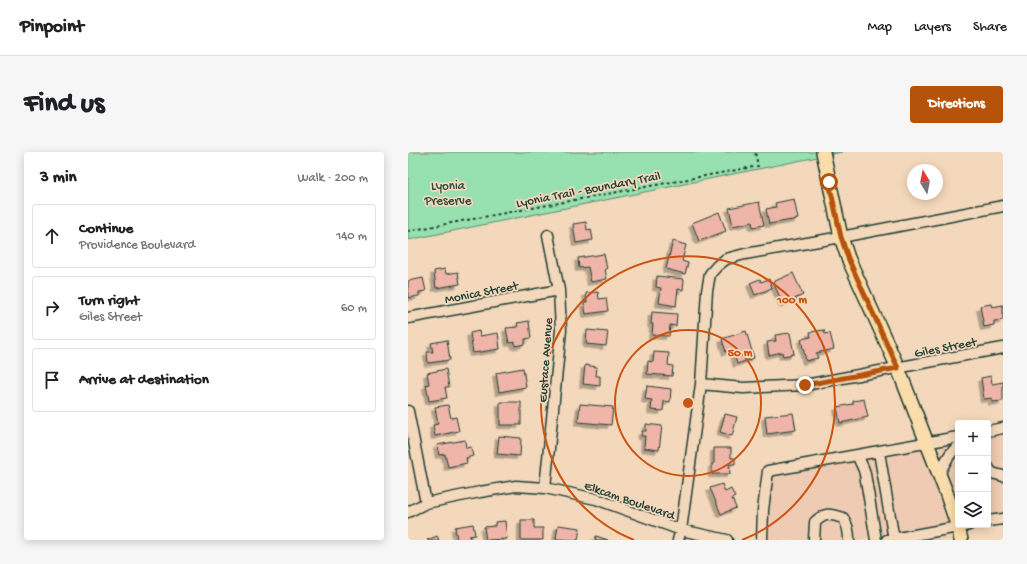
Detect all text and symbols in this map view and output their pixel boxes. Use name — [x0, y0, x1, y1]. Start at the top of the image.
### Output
text: Pinpoint — [20, 16, 84, 39]
text: Map — [868, 19, 892, 36]
text: Layers — [914, 19, 951, 36]
text: Share — [973, 19, 1007, 36]
button: Directions — [910, 86, 1003, 123]
text: Find us — [24, 88, 104, 121]
north arrow — [907, 164, 943, 200]
text: 3 min — [40, 168, 77, 188]
street label: Lyonia Trail - Boundary Trail — [515, 169, 662, 212]
text: Walk · 200 m — [297, 171, 368, 186]
route start — [820, 173, 838, 191]
park label: Lyonia Preserve — [423, 179, 472, 209]
text: Continue — [79, 220, 133, 238]
icon: ahead — [41, 225, 63, 247]
text: 140 m — [336, 229, 367, 244]
text: Providence Boulevard — [79, 238, 195, 253]
street label: Monica Street — [444, 279, 521, 308]
text: Turn right — [79, 292, 139, 310]
text: 100 m — [776, 294, 807, 308]
icon: right — [41, 297, 63, 319]
text: 60 m — [341, 301, 367, 316]
text: Giles Street — [79, 310, 142, 325]
street label: Eustace Avenue — [536, 317, 557, 403]
street label: Giles Street — [913, 335, 980, 362]
text: 50 m — [728, 347, 753, 361]
icon: arrive — [41, 369, 63, 391]
text: Arrive at destination — [79, 371, 209, 389]
route end — [796, 376, 814, 394]
centre of rings — [681, 396, 695, 410]
map controls — [955, 420, 991, 528]
button: + — [955, 420, 991, 456]
button: − — [955, 456, 991, 492]
street label: Elkcam Boulevard — [582, 479, 678, 524]
button: layers — [955, 492, 991, 528]

